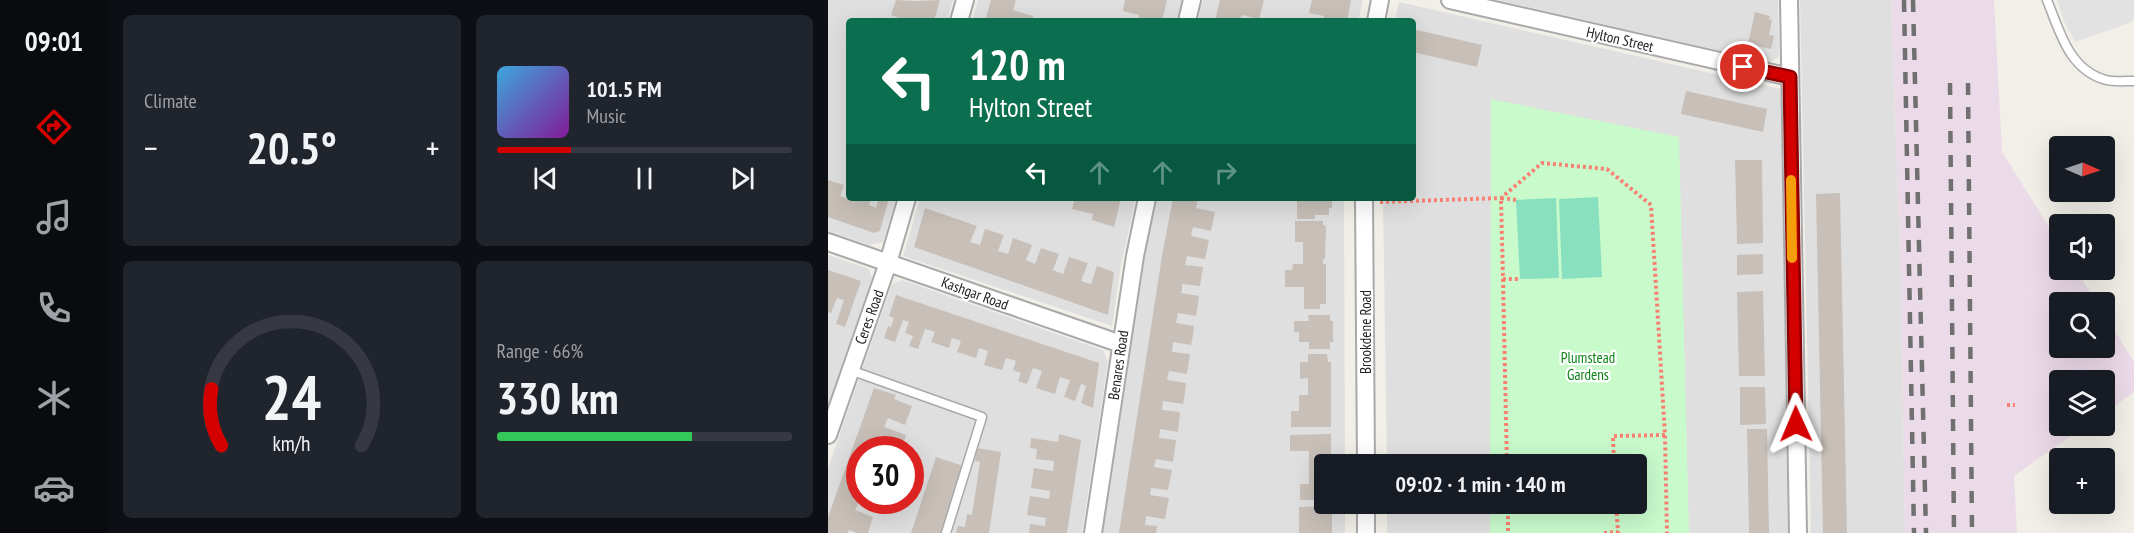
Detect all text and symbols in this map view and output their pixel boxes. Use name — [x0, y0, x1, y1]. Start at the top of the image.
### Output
street label: Hylton Street — [1584, 22, 1656, 56]
text: 09:01 — [25, 24, 83, 58]
text: 120 m — [969, 37, 1066, 92]
pin — [1717, 41, 1768, 92]
icon: left — [870, 42, 948, 120]
icon: arrive — [1726, 50, 1759, 83]
text: 101.5 FM — [587, 75, 662, 103]
text: Climate — [144, 88, 197, 114]
text: Hylton Street — [969, 90, 1092, 124]
text: Music — [587, 103, 626, 129]
icon: directions — [33, 106, 75, 148]
text: 20.5° — [247, 118, 337, 176]
text: − — [144, 126, 158, 169]
text: + — [426, 126, 439, 169]
north arrow — [2049, 136, 2115, 202]
map controls — [2049, 136, 2115, 514]
icon: left — [1020, 156, 1053, 189]
icon: ahead — [1083, 156, 1116, 189]
icon: ahead — [1146, 156, 1179, 189]
icon: right — [1209, 156, 1242, 189]
icon: previous — [529, 162, 562, 195]
icon: pause — [628, 162, 661, 195]
icon: next — [726, 162, 759, 195]
icon: music — [33, 196, 75, 238]
button: sound — [2049, 214, 2115, 280]
street label: Kashgar Road — [939, 272, 1011, 314]
icon: phone — [33, 287, 75, 329]
street label: Ceres Road — [850, 287, 888, 347]
street label: Brookdene Road — [1356, 290, 1375, 374]
button: search — [2049, 292, 2115, 358]
street label: Benares Road — [1104, 329, 1132, 401]
text: Range · 66% — [497, 338, 583, 364]
park label: Plumstead Gardens — [1561, 348, 1615, 384]
text: 24 — [262, 356, 322, 437]
text: 330 km — [497, 368, 619, 426]
button: layers — [2049, 370, 2115, 436]
icon: climate — [33, 377, 75, 419]
position arrow — [1764, 392, 1828, 456]
text: km/h — [273, 430, 311, 458]
speed limit sign: 30 — [846, 436, 924, 514]
button: + — [2049, 448, 2115, 514]
icon: car — [33, 467, 75, 509]
text: 09:02 · 1 min · 140 m — [1395, 470, 1566, 498]

